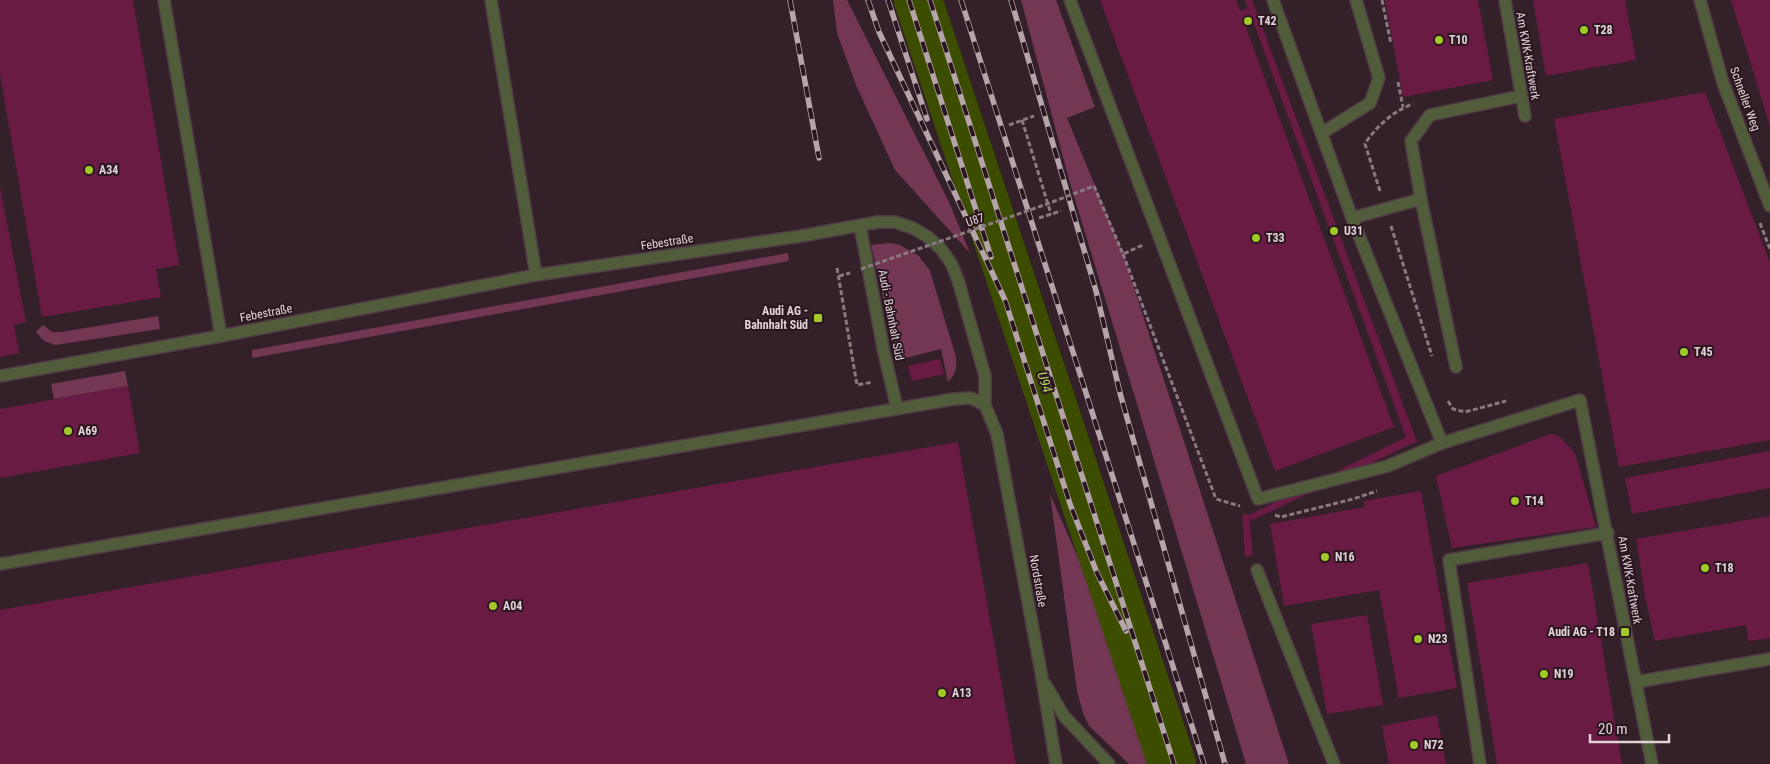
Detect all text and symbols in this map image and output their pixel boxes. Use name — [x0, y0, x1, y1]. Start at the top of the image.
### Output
street label: Am KWK-Kraftwerk — [1513, 11, 1543, 102]
place label: T42 — [1258, 14, 1277, 28]
marker: T42 — [1242, 15, 1254, 27]
place label: T28 — [1594, 23, 1613, 37]
marker: T28 — [1578, 24, 1590, 36]
place label: T10 — [1449, 33, 1468, 47]
marker: T10 — [1433, 34, 1445, 46]
street label: Schneller Weg — [1727, 65, 1763, 133]
place label: A34 — [99, 163, 118, 177]
marker: A34 — [83, 164, 95, 176]
street label: U87 — [964, 210, 986, 230]
place label: U31 — [1344, 224, 1363, 238]
marker: U31 — [1328, 225, 1340, 237]
street label: Febestraße — [640, 231, 695, 253]
place label: T33 — [1266, 231, 1285, 245]
marker: T33 — [1250, 232, 1262, 244]
street label: Audi - Bahnhalt Süd — [875, 268, 907, 362]
street label: Febestraße — [239, 301, 294, 325]
place label: Audi AG - Bahnhalt Süd — [744, 304, 808, 332]
marker: Audi AG - Bahnhalt Süd — [812, 312, 824, 324]
place label: T45 — [1694, 345, 1713, 359]
marker: T45 — [1678, 346, 1690, 358]
water label: U94 — [1034, 370, 1056, 395]
place label: A69 — [78, 424, 97, 438]
marker: A69 — [62, 425, 74, 437]
place label: T14 — [1525, 494, 1544, 508]
marker: T14 — [1509, 495, 1521, 507]
street label: Am KWK-Kraftwerk — [1615, 535, 1645, 626]
place label: N16 — [1335, 550, 1354, 564]
marker: N16 — [1319, 551, 1331, 563]
street label: Nordstraße — [1027, 554, 1050, 609]
place label: T18 — [1715, 561, 1734, 575]
marker: T18 — [1699, 562, 1711, 574]
place label: A04 — [503, 599, 522, 613]
marker: A04 — [487, 600, 499, 612]
place label: Audi AG - T18 — [1548, 625, 1615, 639]
marker: Audi AG - T18 — [1619, 626, 1631, 638]
place label: N23 — [1428, 632, 1447, 646]
marker: N23 — [1412, 633, 1424, 645]
place label: N19 — [1554, 667, 1573, 681]
marker: N19 — [1538, 668, 1550, 680]
place label: A13 — [952, 686, 971, 700]
marker: A13 — [936, 687, 948, 699]
scale bar — [1590, 712, 1669, 744]
text: 20 m — [1598, 720, 1628, 738]
place label: N72 — [1424, 738, 1443, 752]
marker: N72 — [1408, 739, 1420, 751]

